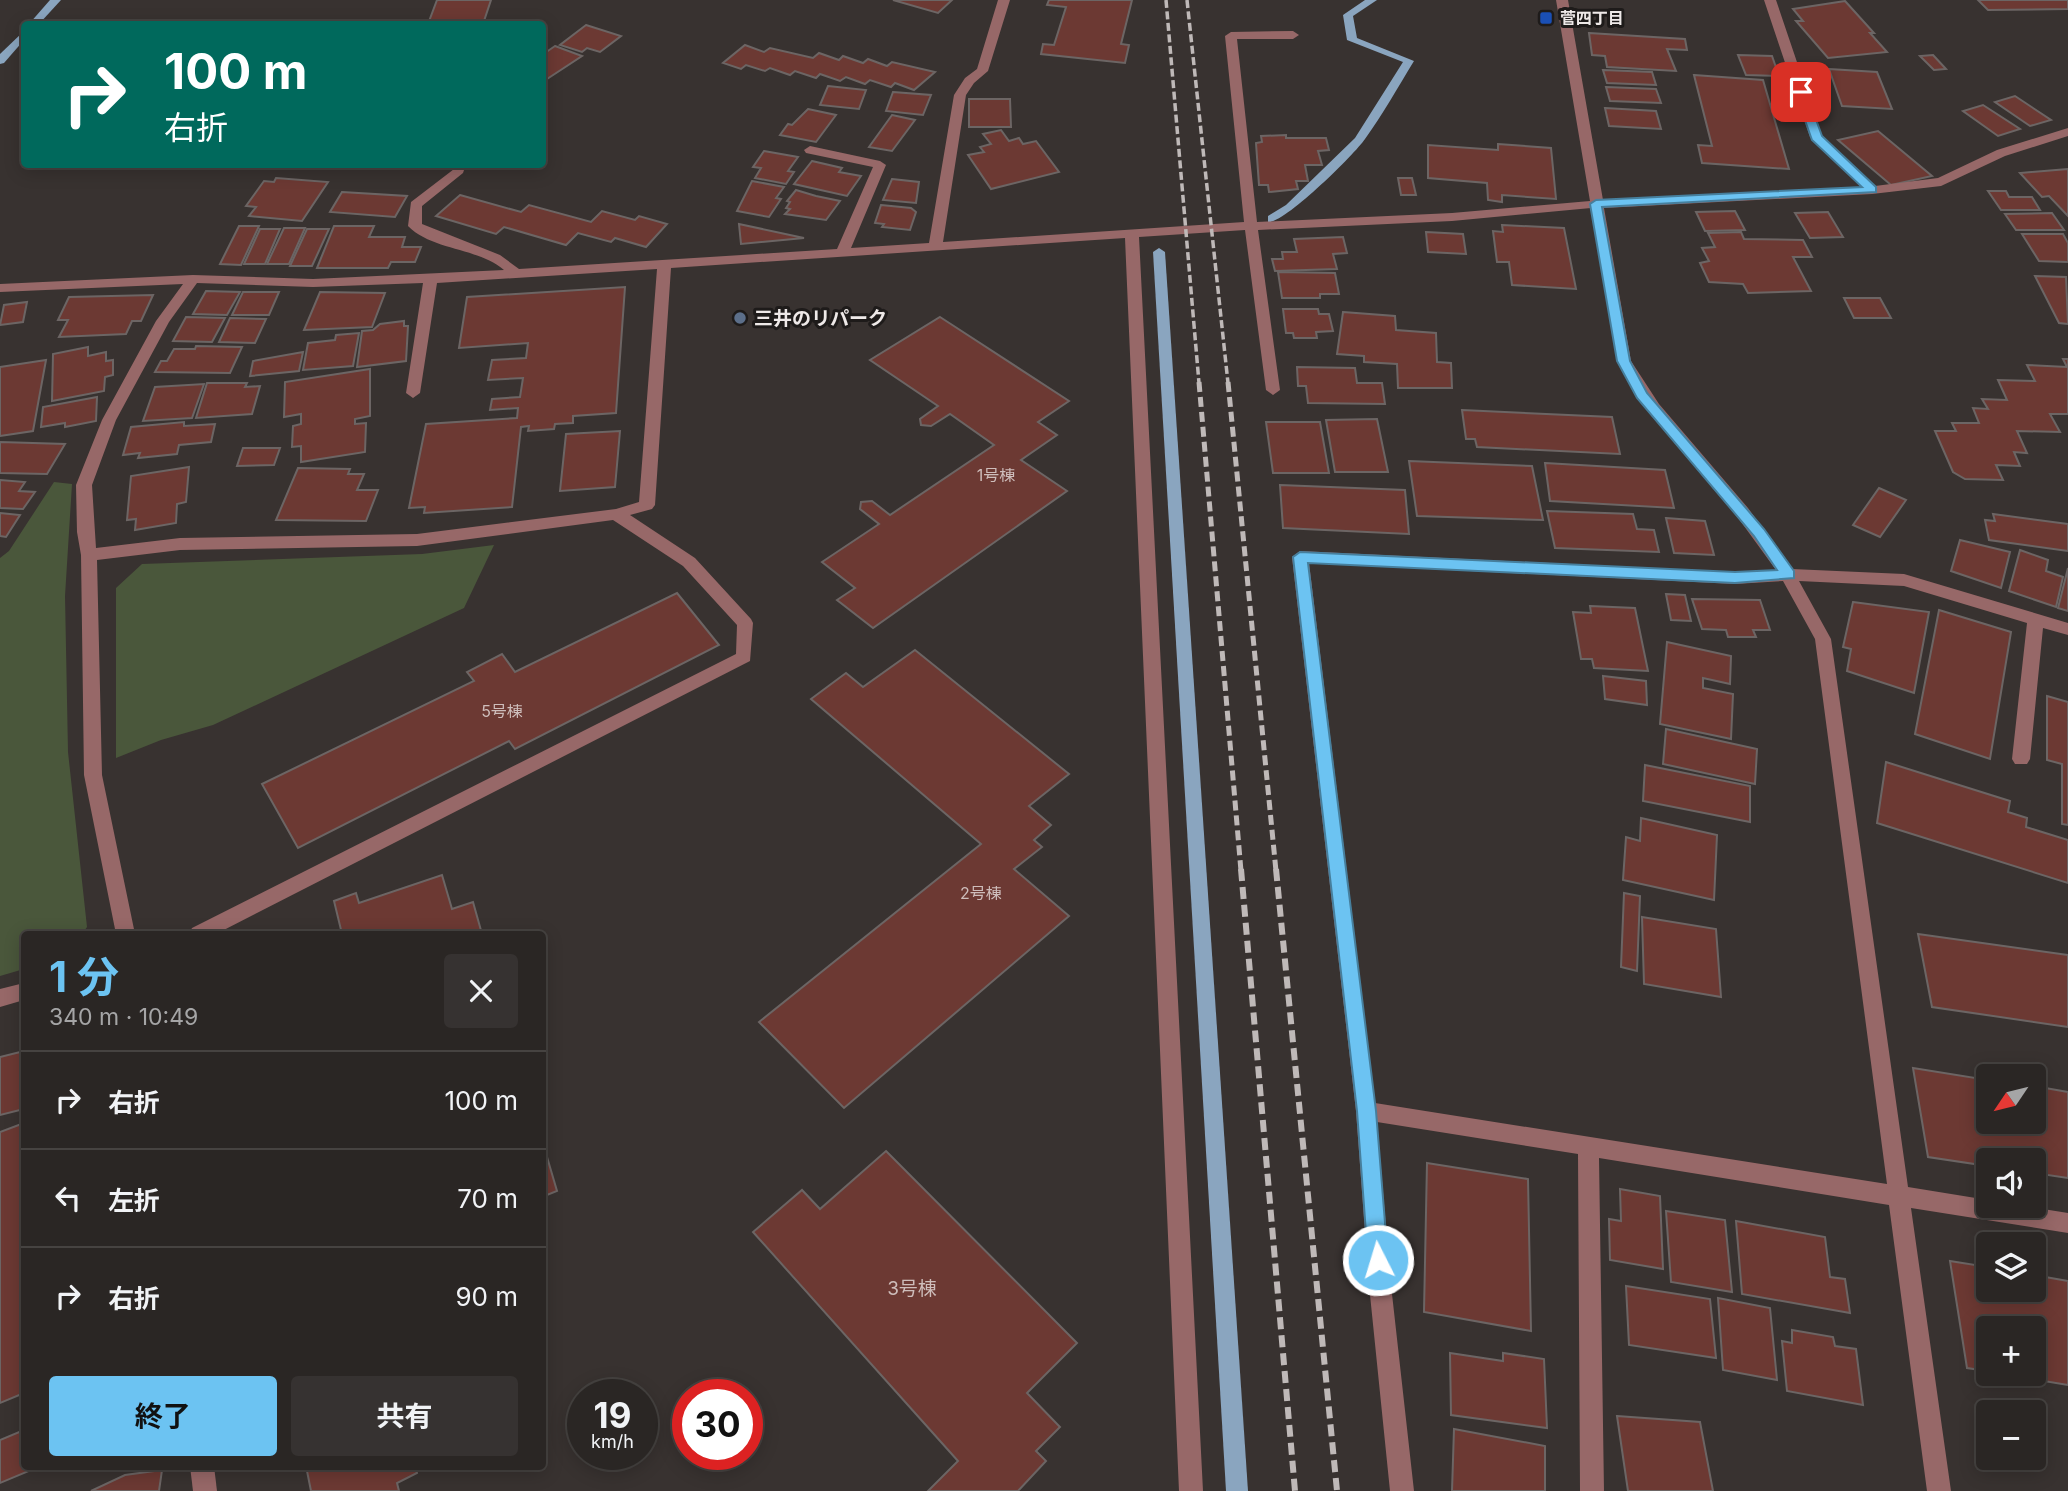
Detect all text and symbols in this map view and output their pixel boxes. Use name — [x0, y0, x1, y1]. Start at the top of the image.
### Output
place label: 菅四丁目 — [1560, 8, 1624, 28]
marker: 菅四丁目 — [1538, 10, 1554, 26]
text: 100 m — [164, 42, 308, 101]
icon: right — [49, 49, 140, 140]
pin — [1771, 62, 1831, 122]
icon: arrive — [1782, 73, 1820, 111]
text: 右折 — [164, 108, 228, 147]
place label: 三井のリパーク — [754, 307, 887, 330]
marker: 三井のリパーク — [732, 310, 748, 326]
house number: 1号棟 — [977, 465, 1015, 485]
house number: 5号棟 — [481, 701, 523, 721]
house number: 2号棟 — [960, 883, 1002, 903]
text: 1 分 — [49, 951, 119, 1002]
button: close — [444, 954, 518, 1028]
text: 340 m · 10:49 — [49, 1003, 198, 1031]
north arrow — [1976, 1064, 2046, 1134]
map controls — [1976, 1064, 2046, 1470]
icon: right — [49, 1081, 87, 1119]
text: 100 m — [445, 1085, 518, 1116]
text: 右折 — [108, 1087, 160, 1118]
button: sound — [1976, 1148, 2046, 1218]
icon: left — [49, 1179, 87, 1217]
text: 70 m — [457, 1183, 518, 1214]
text: 左折 — [108, 1185, 160, 1216]
position arrow — [1341, 1223, 1415, 1297]
button: layers — [1976, 1232, 2046, 1302]
icon: right — [49, 1277, 87, 1315]
house number: 3号棟 — [887, 1277, 937, 1300]
text: 90 m — [455, 1281, 518, 1312]
text: 右折 — [108, 1283, 160, 1314]
button: + — [1976, 1316, 2046, 1386]
button: 終了 — [49, 1376, 277, 1456]
button: 共有 — [291, 1376, 518, 1456]
speed limit sign: 30 — [672, 1379, 763, 1470]
text: 19 — [594, 1394, 631, 1436]
button: − — [1976, 1400, 2046, 1470]
text: km/h — [591, 1431, 634, 1452]

